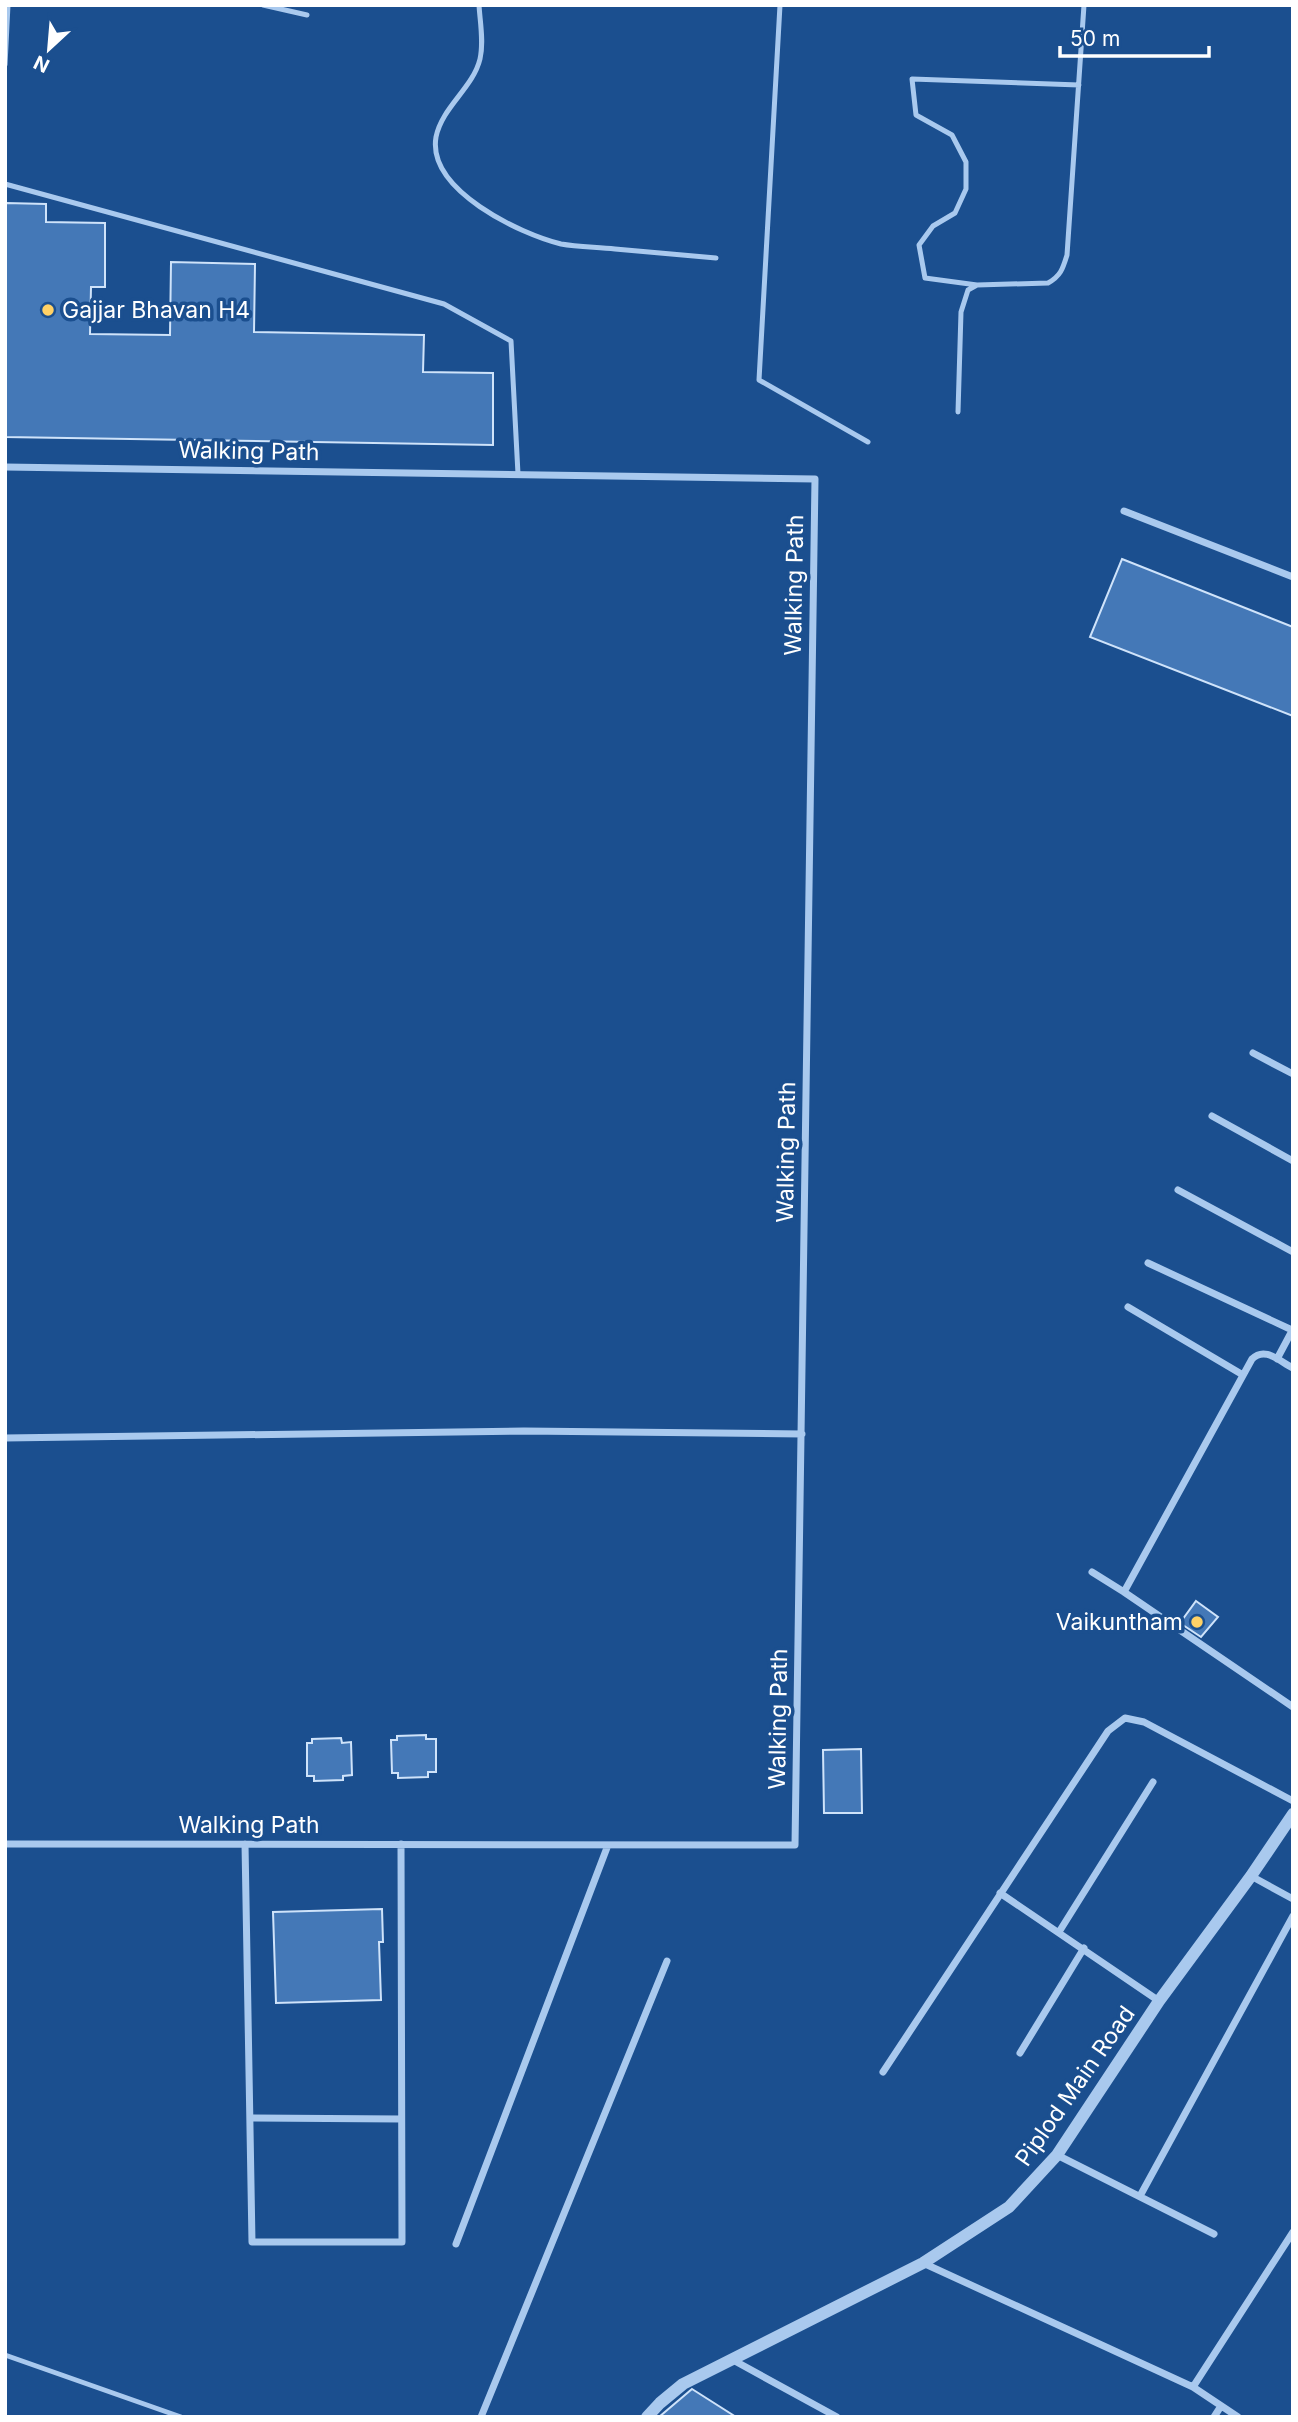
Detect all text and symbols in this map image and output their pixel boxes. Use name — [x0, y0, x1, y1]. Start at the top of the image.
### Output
north arrow — [14, 14, 84, 84]
scale bar — [1060, 14, 1209, 58]
text: 50 m — [1070, 26, 1120, 51]
text: N — [30, 50, 53, 77]
place label: Gajjar Bhavan H4 — [62, 296, 250, 324]
marker: Gajjar Bhavan H4 — [40, 302, 56, 318]
street label: Walking Path — [178, 436, 320, 466]
street label: Walking Path — [779, 514, 809, 656]
street label: Walking Path — [771, 1081, 801, 1223]
place label: Vaikuntham — [1056, 1608, 1183, 1636]
marker: Vaikuntham — [1189, 1614, 1205, 1630]
street label: Walking Path — [763, 1648, 793, 1790]
street label: Walking Path — [178, 1811, 320, 1839]
street label: Piplod Main Road — [1009, 2001, 1141, 2171]

